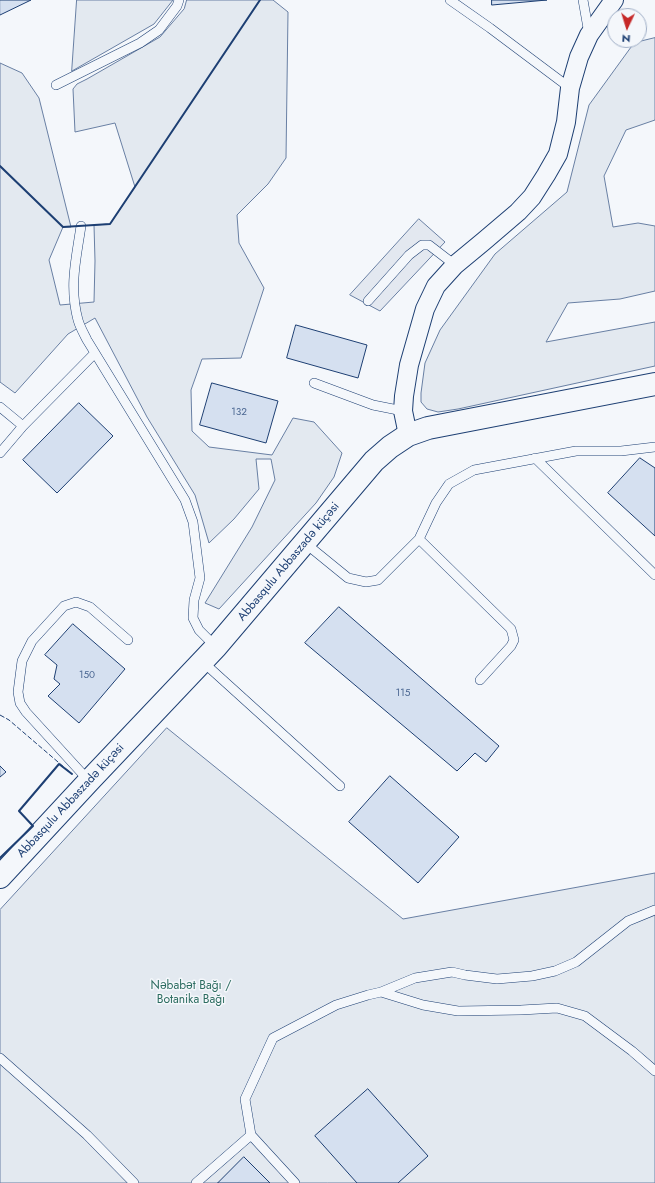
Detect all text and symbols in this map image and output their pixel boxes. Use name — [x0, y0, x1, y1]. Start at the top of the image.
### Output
north arrow — [607, 8, 647, 48]
text: N — [621, 31, 631, 47]
house number: 132 — [231, 407, 247, 419]
street label: Abbasqulu Abbaszadə küçəsi — [235, 500, 343, 624]
house number: 150 — [79, 670, 95, 682]
house number: 115 — [396, 688, 410, 700]
street label: Abbasqulu Abbaszadə küçəsi — [14, 741, 128, 861]
park label: Nəbabət Bağı / Botanika Bağı — [151, 979, 231, 1007]

